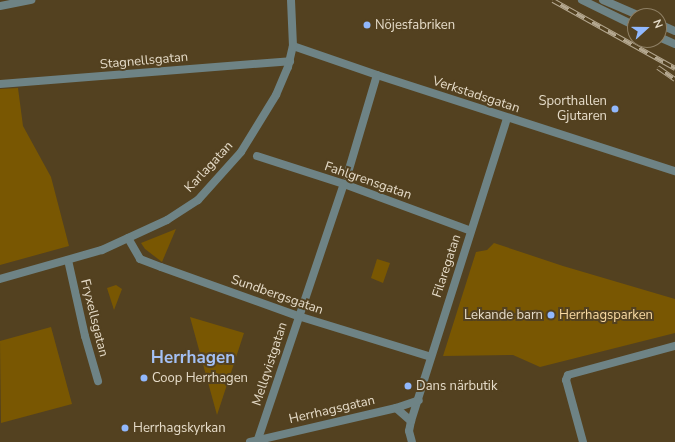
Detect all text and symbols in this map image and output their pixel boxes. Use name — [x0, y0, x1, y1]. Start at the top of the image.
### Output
north arrow — [627, 8, 667, 48]
place label: Nöjesfabriken — [375, 17, 455, 33]
text: N — [649, 17, 666, 30]
marker: Nöjesfabriken — [362, 20, 372, 30]
street label: Stagnellsgatan — [99, 49, 189, 73]
street label: Verkstadsgatan — [430, 74, 522, 116]
place label: Sporthallen Gjutaren — [538, 94, 607, 125]
marker: Sporthallen Gjutaren — [610, 104, 620, 114]
street label: Karlagatan — [182, 138, 236, 196]
street label: Fahlgrensgatan — [322, 159, 414, 203]
street label: Filaregatan — [429, 232, 465, 300]
street label: Sundbergsgatan — [229, 272, 325, 318]
street label: Fryxellsgatan — [77, 278, 111, 358]
place label: Lekande barn — [464, 307, 543, 323]
park label: Herrhagsparken — [559, 307, 653, 323]
marker: Lekande barn — [546, 310, 556, 320]
street label: Mellqvistgatan — [249, 320, 291, 408]
district label: Herrhagen — [151, 348, 235, 368]
place label: Coop Herrhagen — [152, 370, 248, 386]
marker: Coop Herrhagen — [139, 373, 149, 383]
place label: Dans närbutik — [416, 378, 497, 394]
marker: Dans närbutik — [403, 381, 413, 391]
street label: Herrhagsgatan — [288, 393, 376, 427]
place label: Herrhagskyrkan — [133, 420, 226, 436]
marker: Herrhagskyrkan — [120, 423, 130, 433]

